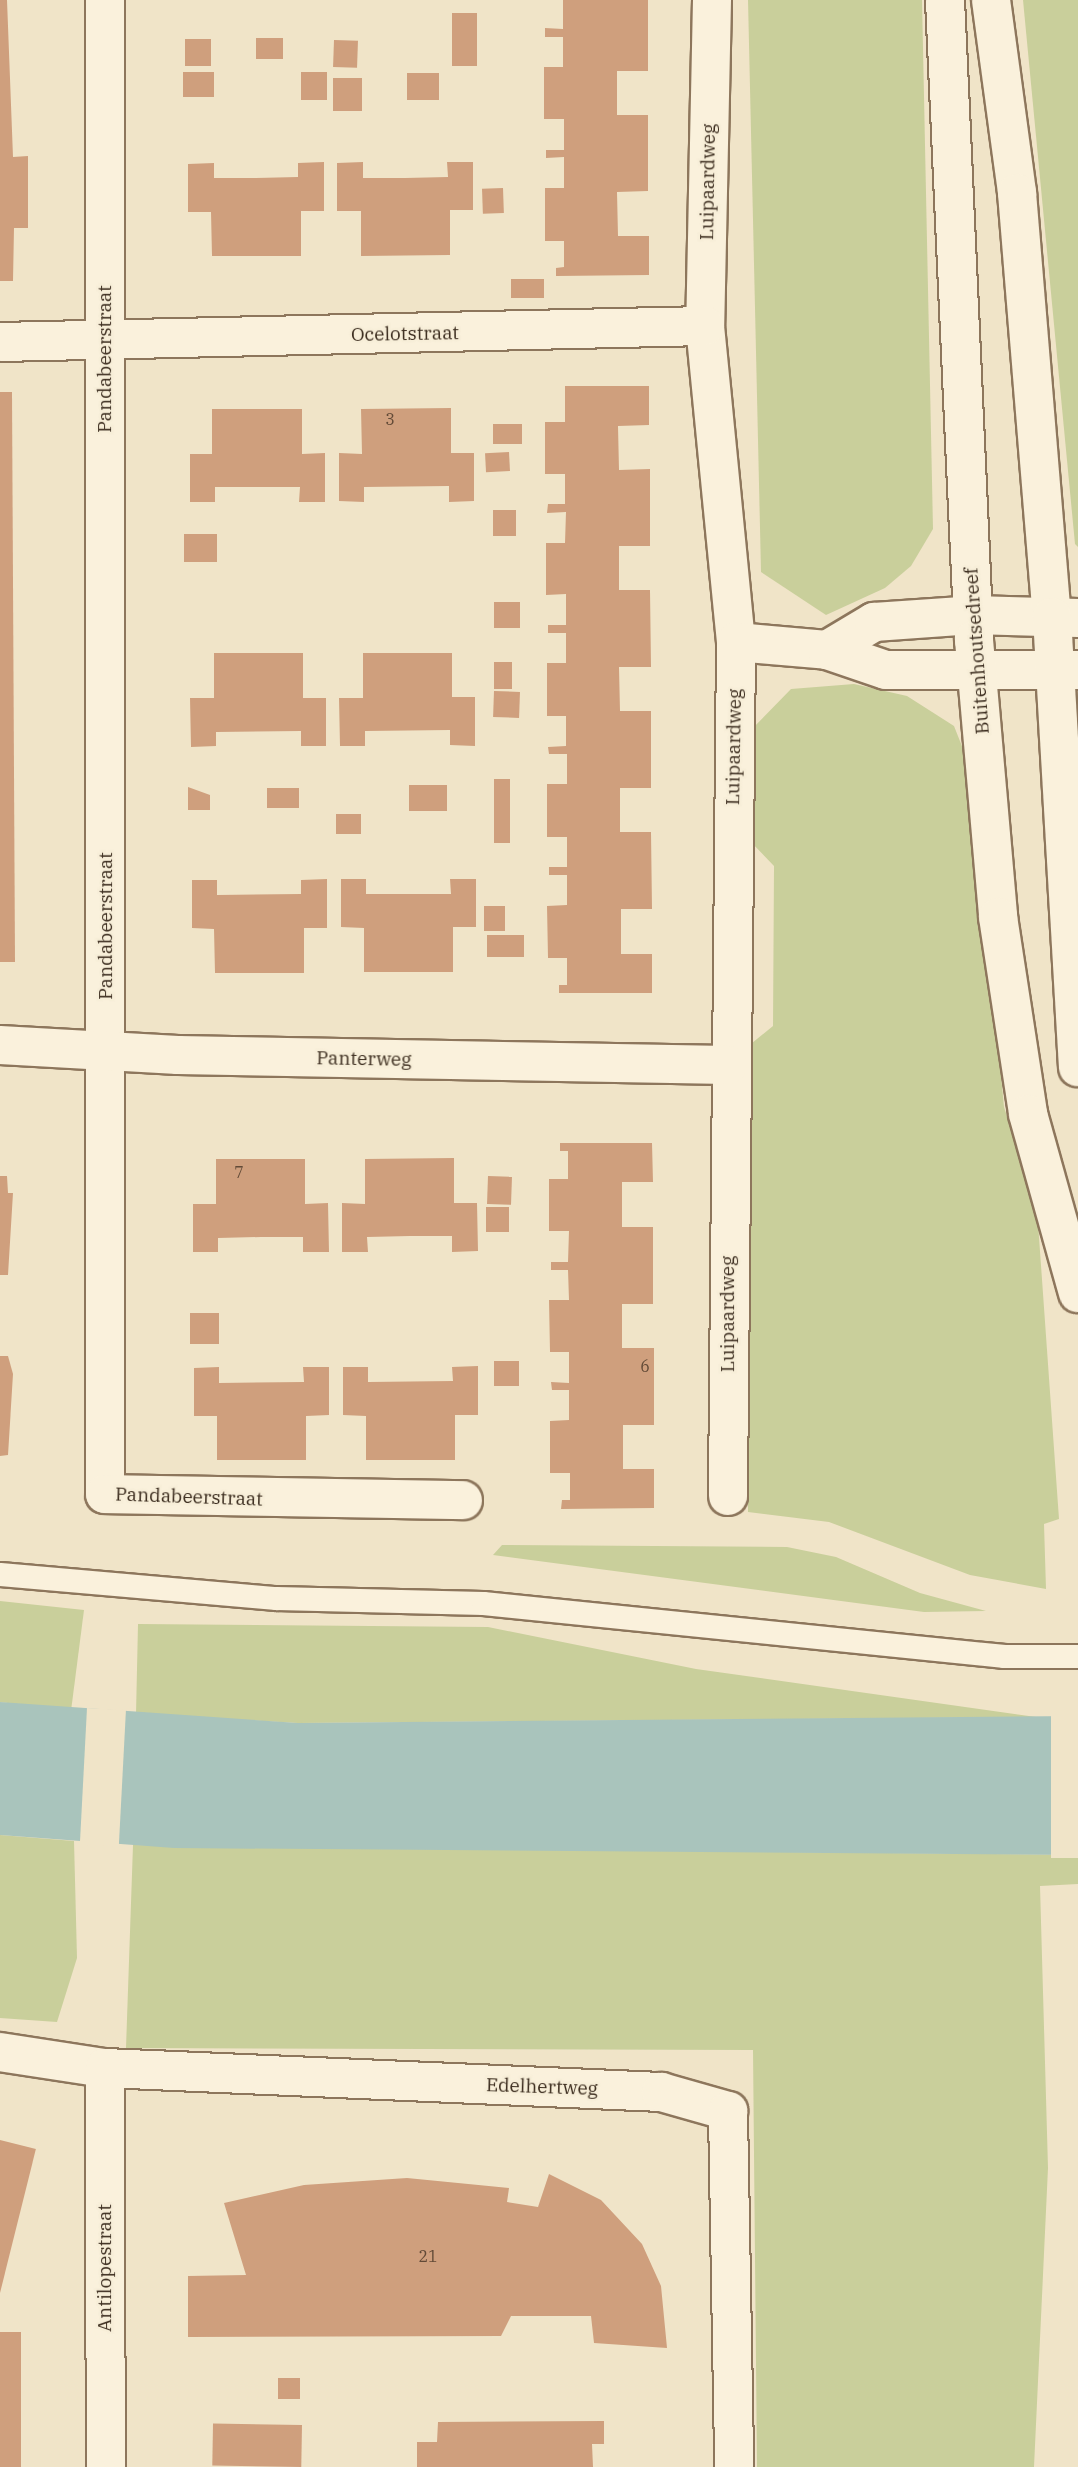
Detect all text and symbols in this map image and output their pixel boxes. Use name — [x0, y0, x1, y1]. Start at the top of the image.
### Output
street label: Luipaardweg — [696, 124, 720, 240]
street label: Pandabeerstraat — [94, 285, 116, 433]
street label: Ocelotstraat — [351, 322, 459, 346]
house number: 3 — [385, 409, 395, 429]
street label: Buitenhoutsedreef — [960, 567, 994, 735]
street label: Luipaardweg — [722, 689, 746, 805]
street label: Pandabeerstraat — [95, 852, 117, 1000]
street label: Panterweg — [316, 1047, 412, 1071]
house number: 7 — [234, 1162, 244, 1182]
street label: Luipaardweg — [717, 1256, 739, 1372]
house number: 6 — [640, 1356, 650, 1376]
street label: Pandabeerstraat — [115, 1483, 263, 1511]
street label: Edelhertweg — [486, 2074, 598, 2100]
street label: Antilopestraat — [94, 2204, 116, 2332]
house number: 21 — [418, 2246, 438, 2266]

